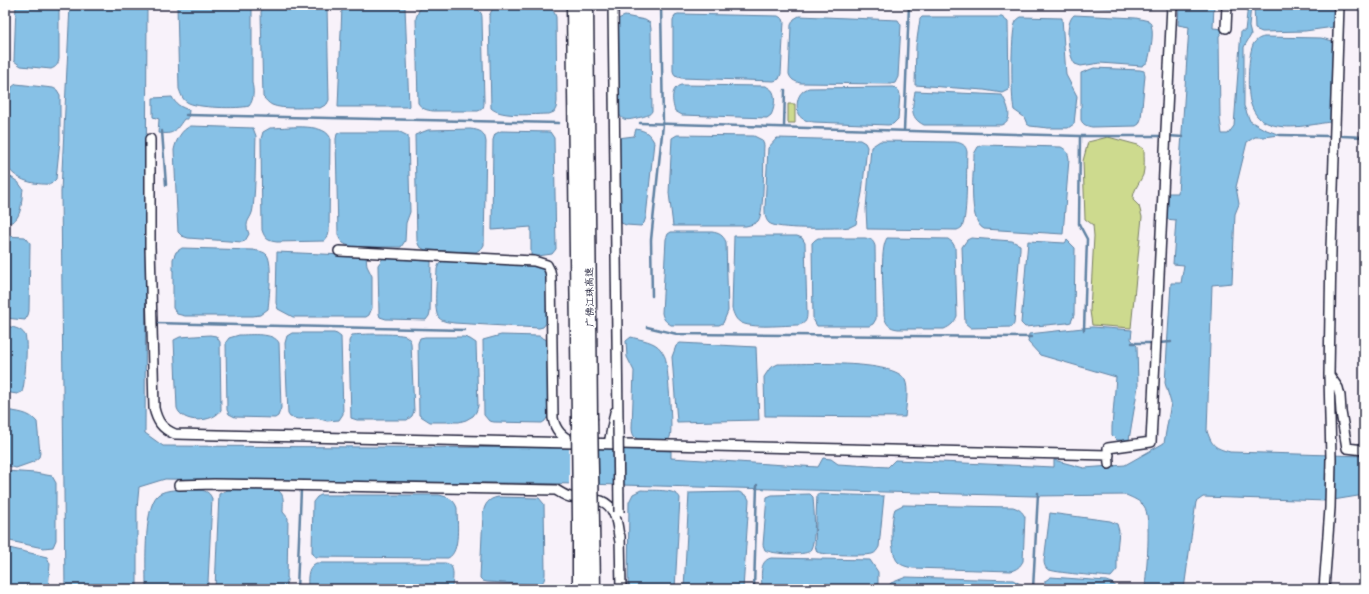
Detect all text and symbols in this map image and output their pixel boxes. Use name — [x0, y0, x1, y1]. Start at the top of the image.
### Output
street label: 广佛江珠高速 — [580, 267, 597, 327]

